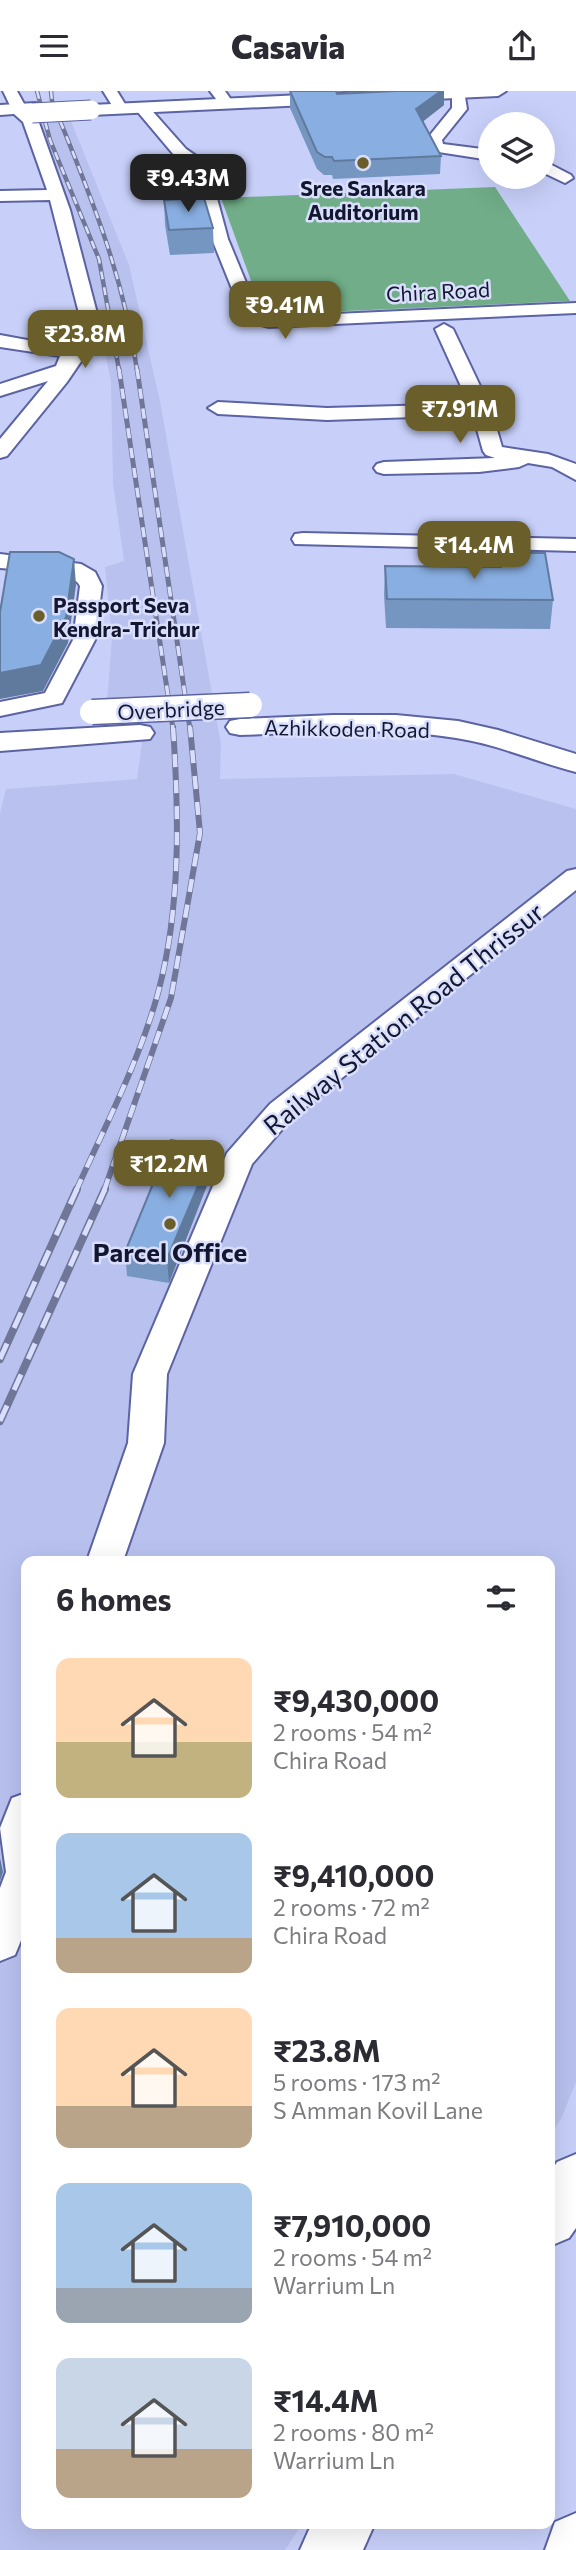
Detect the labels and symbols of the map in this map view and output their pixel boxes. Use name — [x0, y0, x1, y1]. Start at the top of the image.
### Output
pin: ₹9.43M — [131, 155, 245, 214]
marker: Sree Sankara Auditorium — [355, 155, 371, 171]
place label: Sree Sankara Auditorium — [300, 175, 426, 224]
street label: Chira Road — [385, 276, 491, 306]
pin: ₹9.41M — [228, 281, 342, 341]
pin: ₹23.8M — [28, 310, 142, 370]
pin: ₹7.91M — [403, 385, 517, 445]
pin: ₹14.4M — [417, 521, 531, 581]
place label: Passport Seva Kendra-Trichur — [53, 592, 200, 641]
marker: Passport Seva Kendra-Trichur — [31, 608, 47, 624]
street label: Overbridge — [117, 694, 225, 724]
street label: Azhikkoden Road — [264, 714, 430, 742]
street label: Railway Station Road Thrissur — [257, 895, 549, 1141]
pin: ₹12.2M — [112, 1141, 226, 1200]
marker: Parcel Office — [162, 1216, 178, 1232]
place label: Parcel Office — [93, 1236, 247, 1267]

